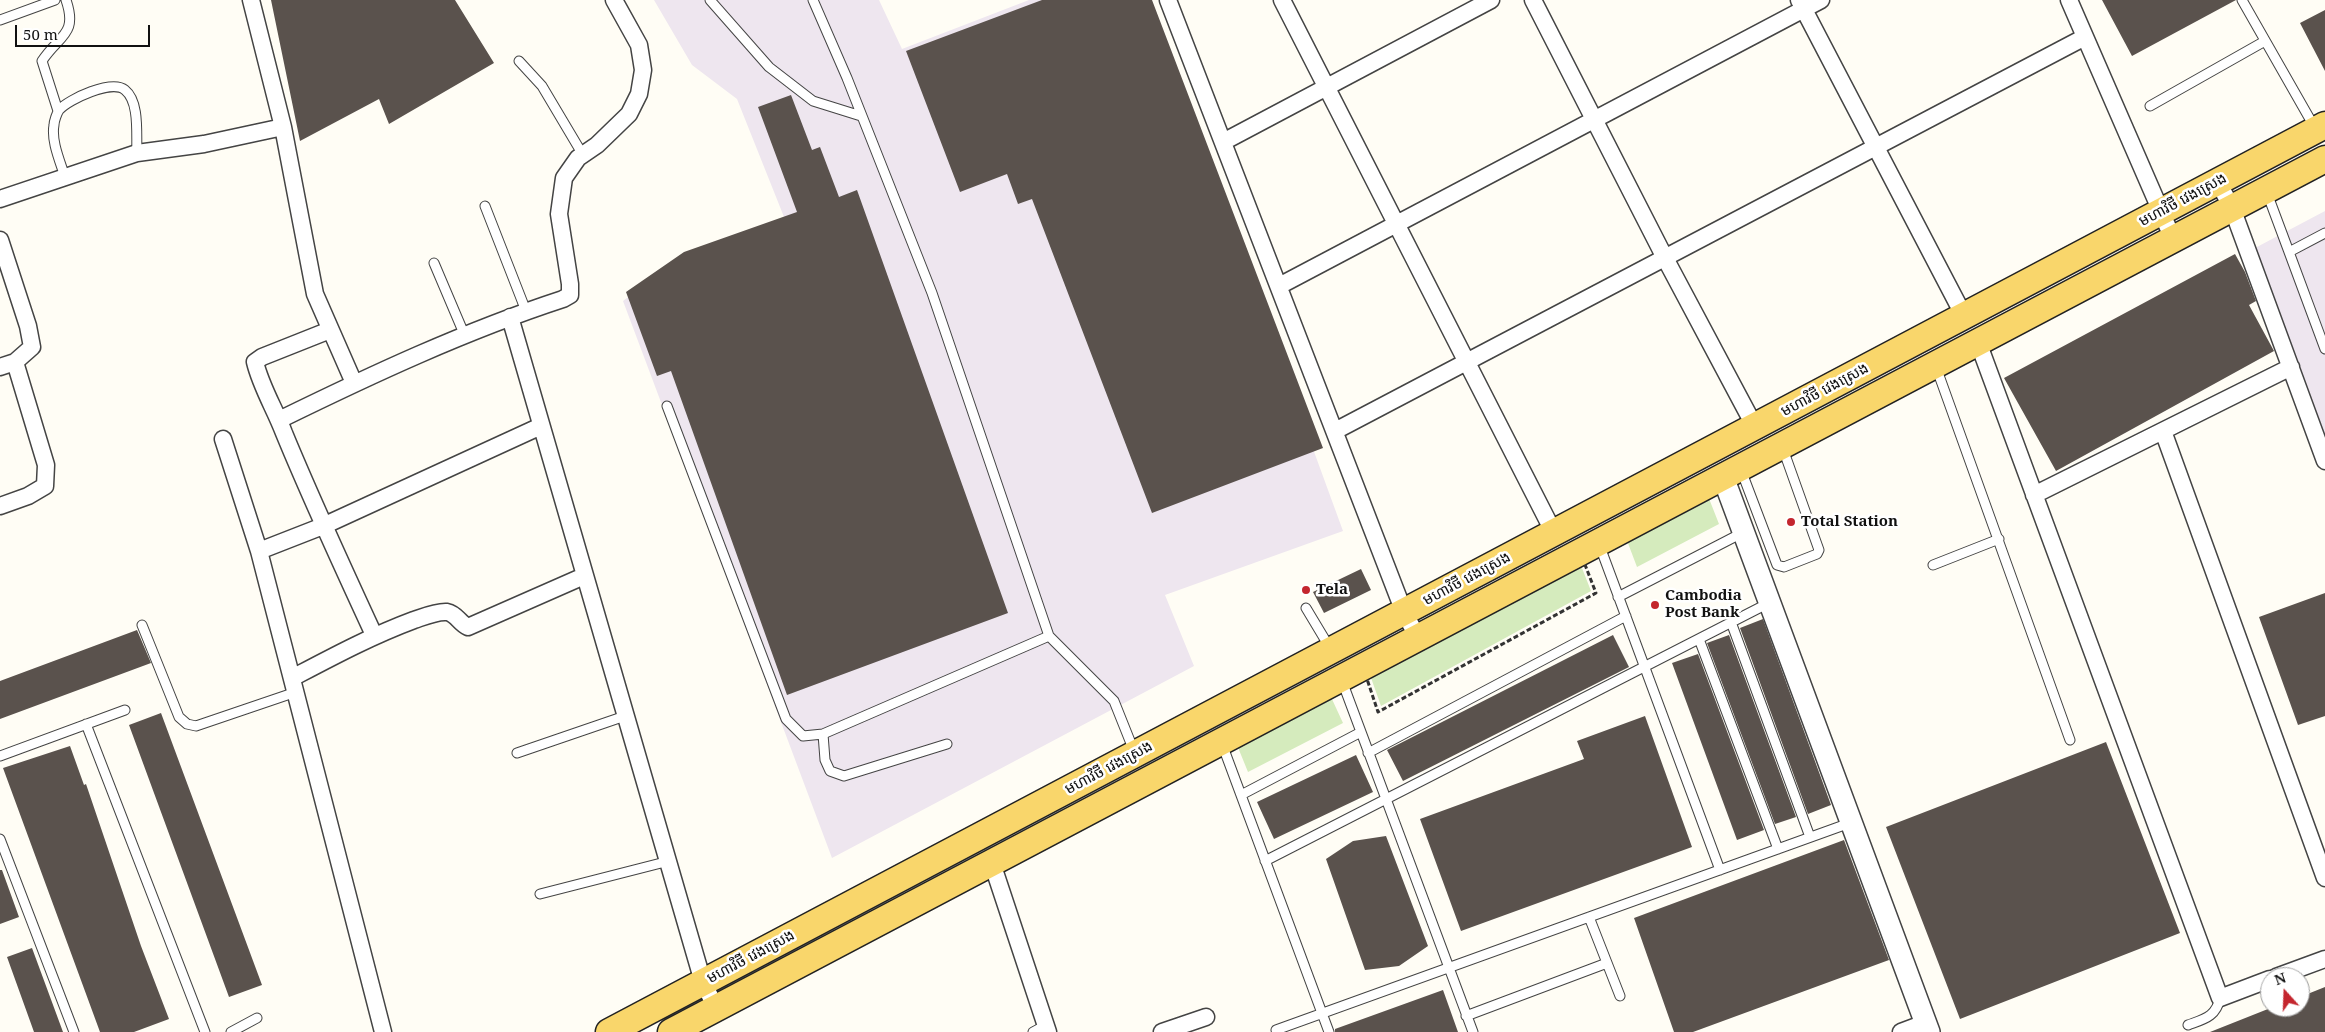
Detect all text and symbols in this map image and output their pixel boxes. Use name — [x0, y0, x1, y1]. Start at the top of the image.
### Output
scale bar — [18, 15, 152, 47]
text: 50 m — [23, 24, 58, 44]
street label: មហាវិថី វេងស្រេង — [2136, 169, 2230, 231]
street label: មហាវិថី វេងស្រេង — [1778, 359, 1872, 421]
place label: Total Station — [1801, 513, 1898, 531]
marker: Total Station — [1785, 516, 1797, 528]
street label: មហាវិថី វេងស្រេង — [1420, 548, 1514, 610]
place label: Tela — [1316, 581, 1348, 599]
marker: Tela — [1300, 584, 1312, 596]
place label: Cambodia Post Bank — [1665, 587, 1742, 622]
marker: Cambodia Post Bank — [1649, 599, 1661, 611]
street label: មហាវិថី វេងស្រេង — [1062, 737, 1156, 799]
street label: មហាវិថី វេងស្រេង — [704, 926, 798, 988]
north arrow — [2260, 967, 2310, 1017]
text: N — [2272, 968, 2288, 989]

